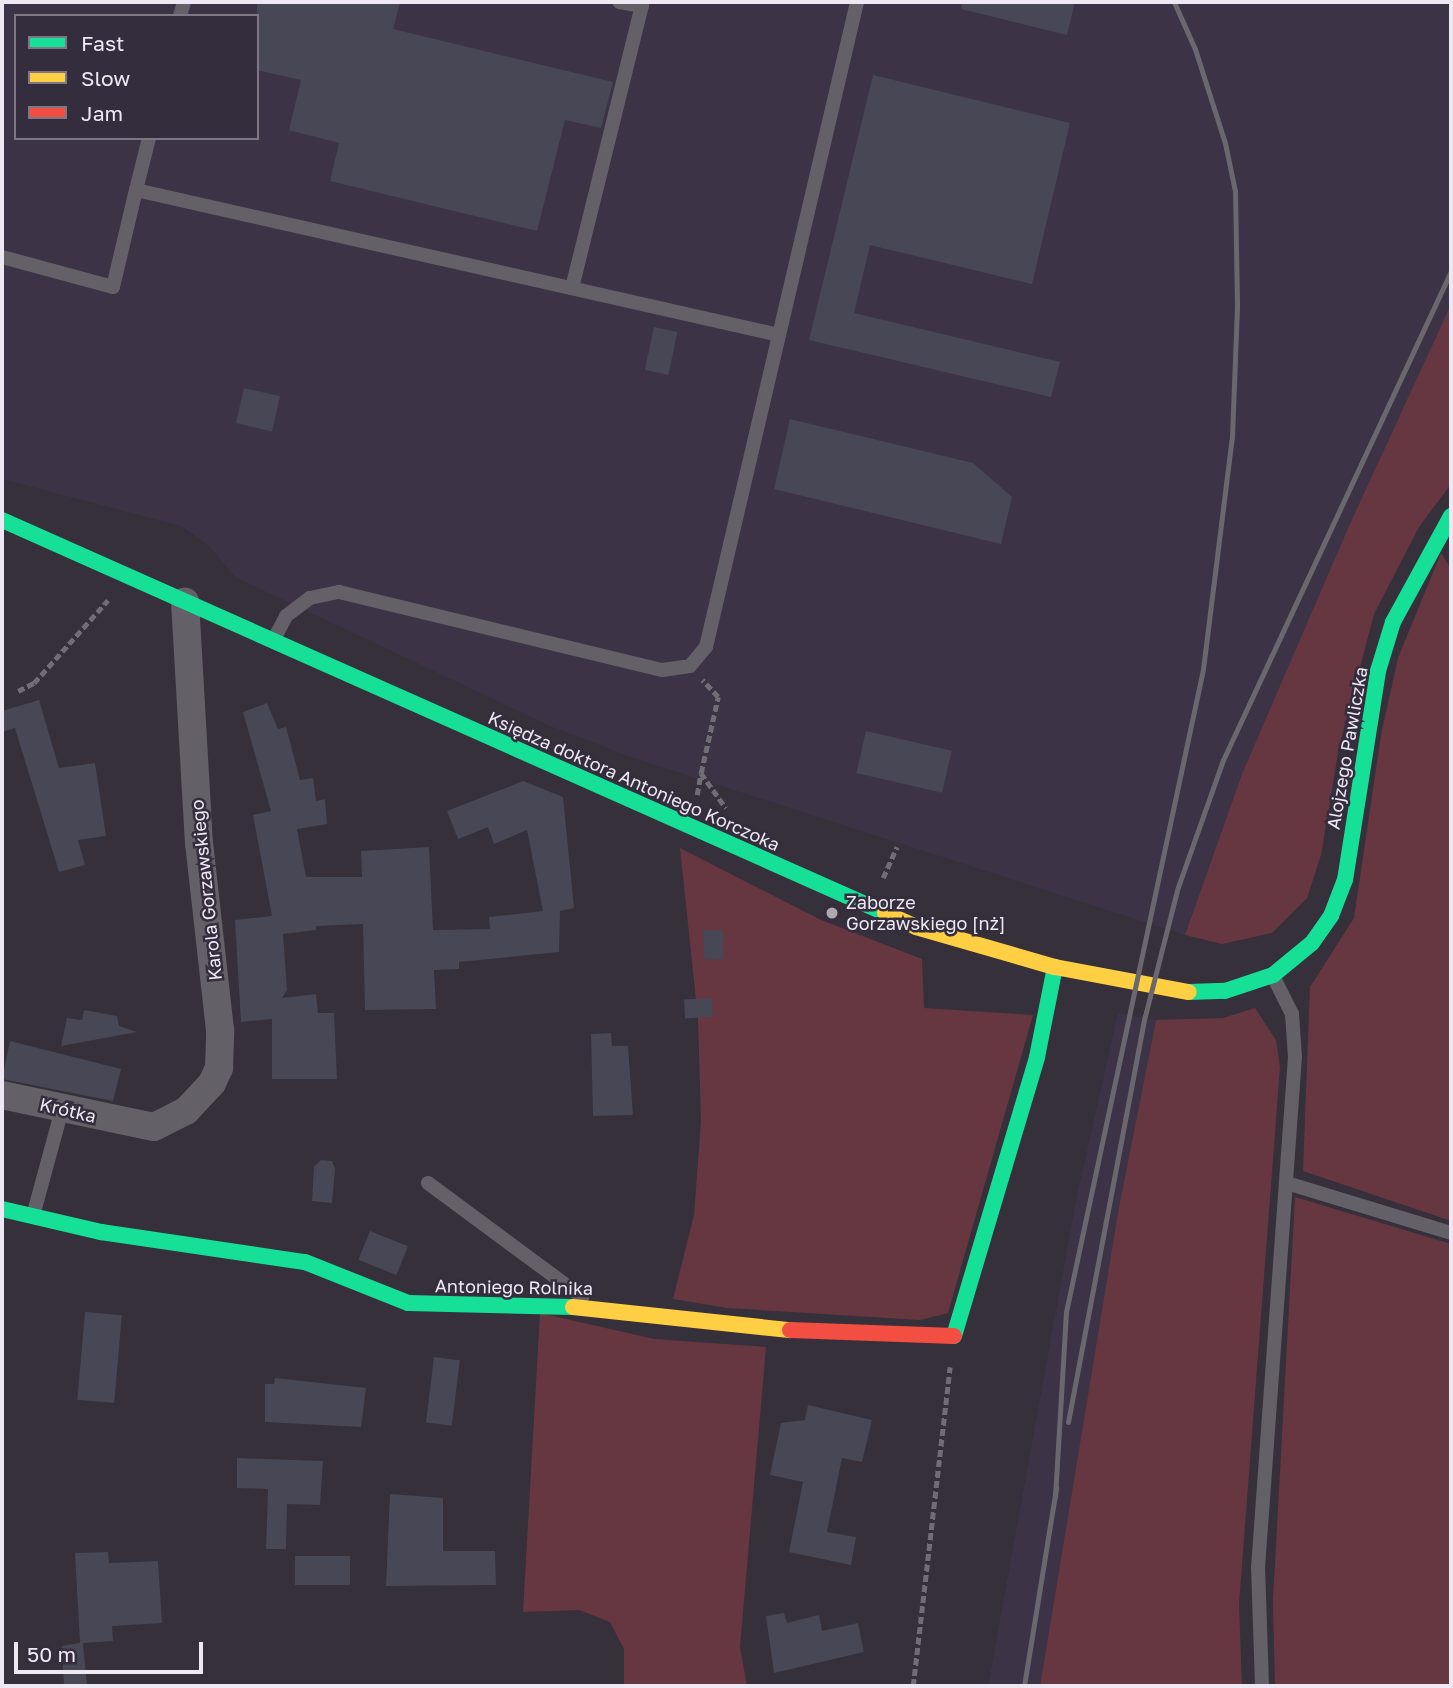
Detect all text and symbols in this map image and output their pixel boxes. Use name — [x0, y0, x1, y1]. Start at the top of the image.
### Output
legend — [14, 14, 259, 140]
text: Fast — [81, 30, 124, 56]
text: Slow — [81, 65, 130, 91]
text: Jam — [81, 100, 123, 126]
street label: Alojzego Pawliczka — [1322, 665, 1372, 831]
street label: Księdza doktora Antoniego Korczoka — [485, 707, 783, 855]
street label: Karola Gorzawskiego — [186, 798, 226, 982]
place label: Zaborze Gorzawskiego [nż] — [846, 892, 1006, 934]
marker: Zaborze Gorzawskiego [nż] — [824, 905, 840, 921]
street label: Krótka — [38, 1093, 98, 1127]
street label: Antoniego Rolnika — [435, 1275, 593, 1299]
scale bar — [18, 1628, 206, 1672]
text: 50 m — [27, 1641, 76, 1667]

